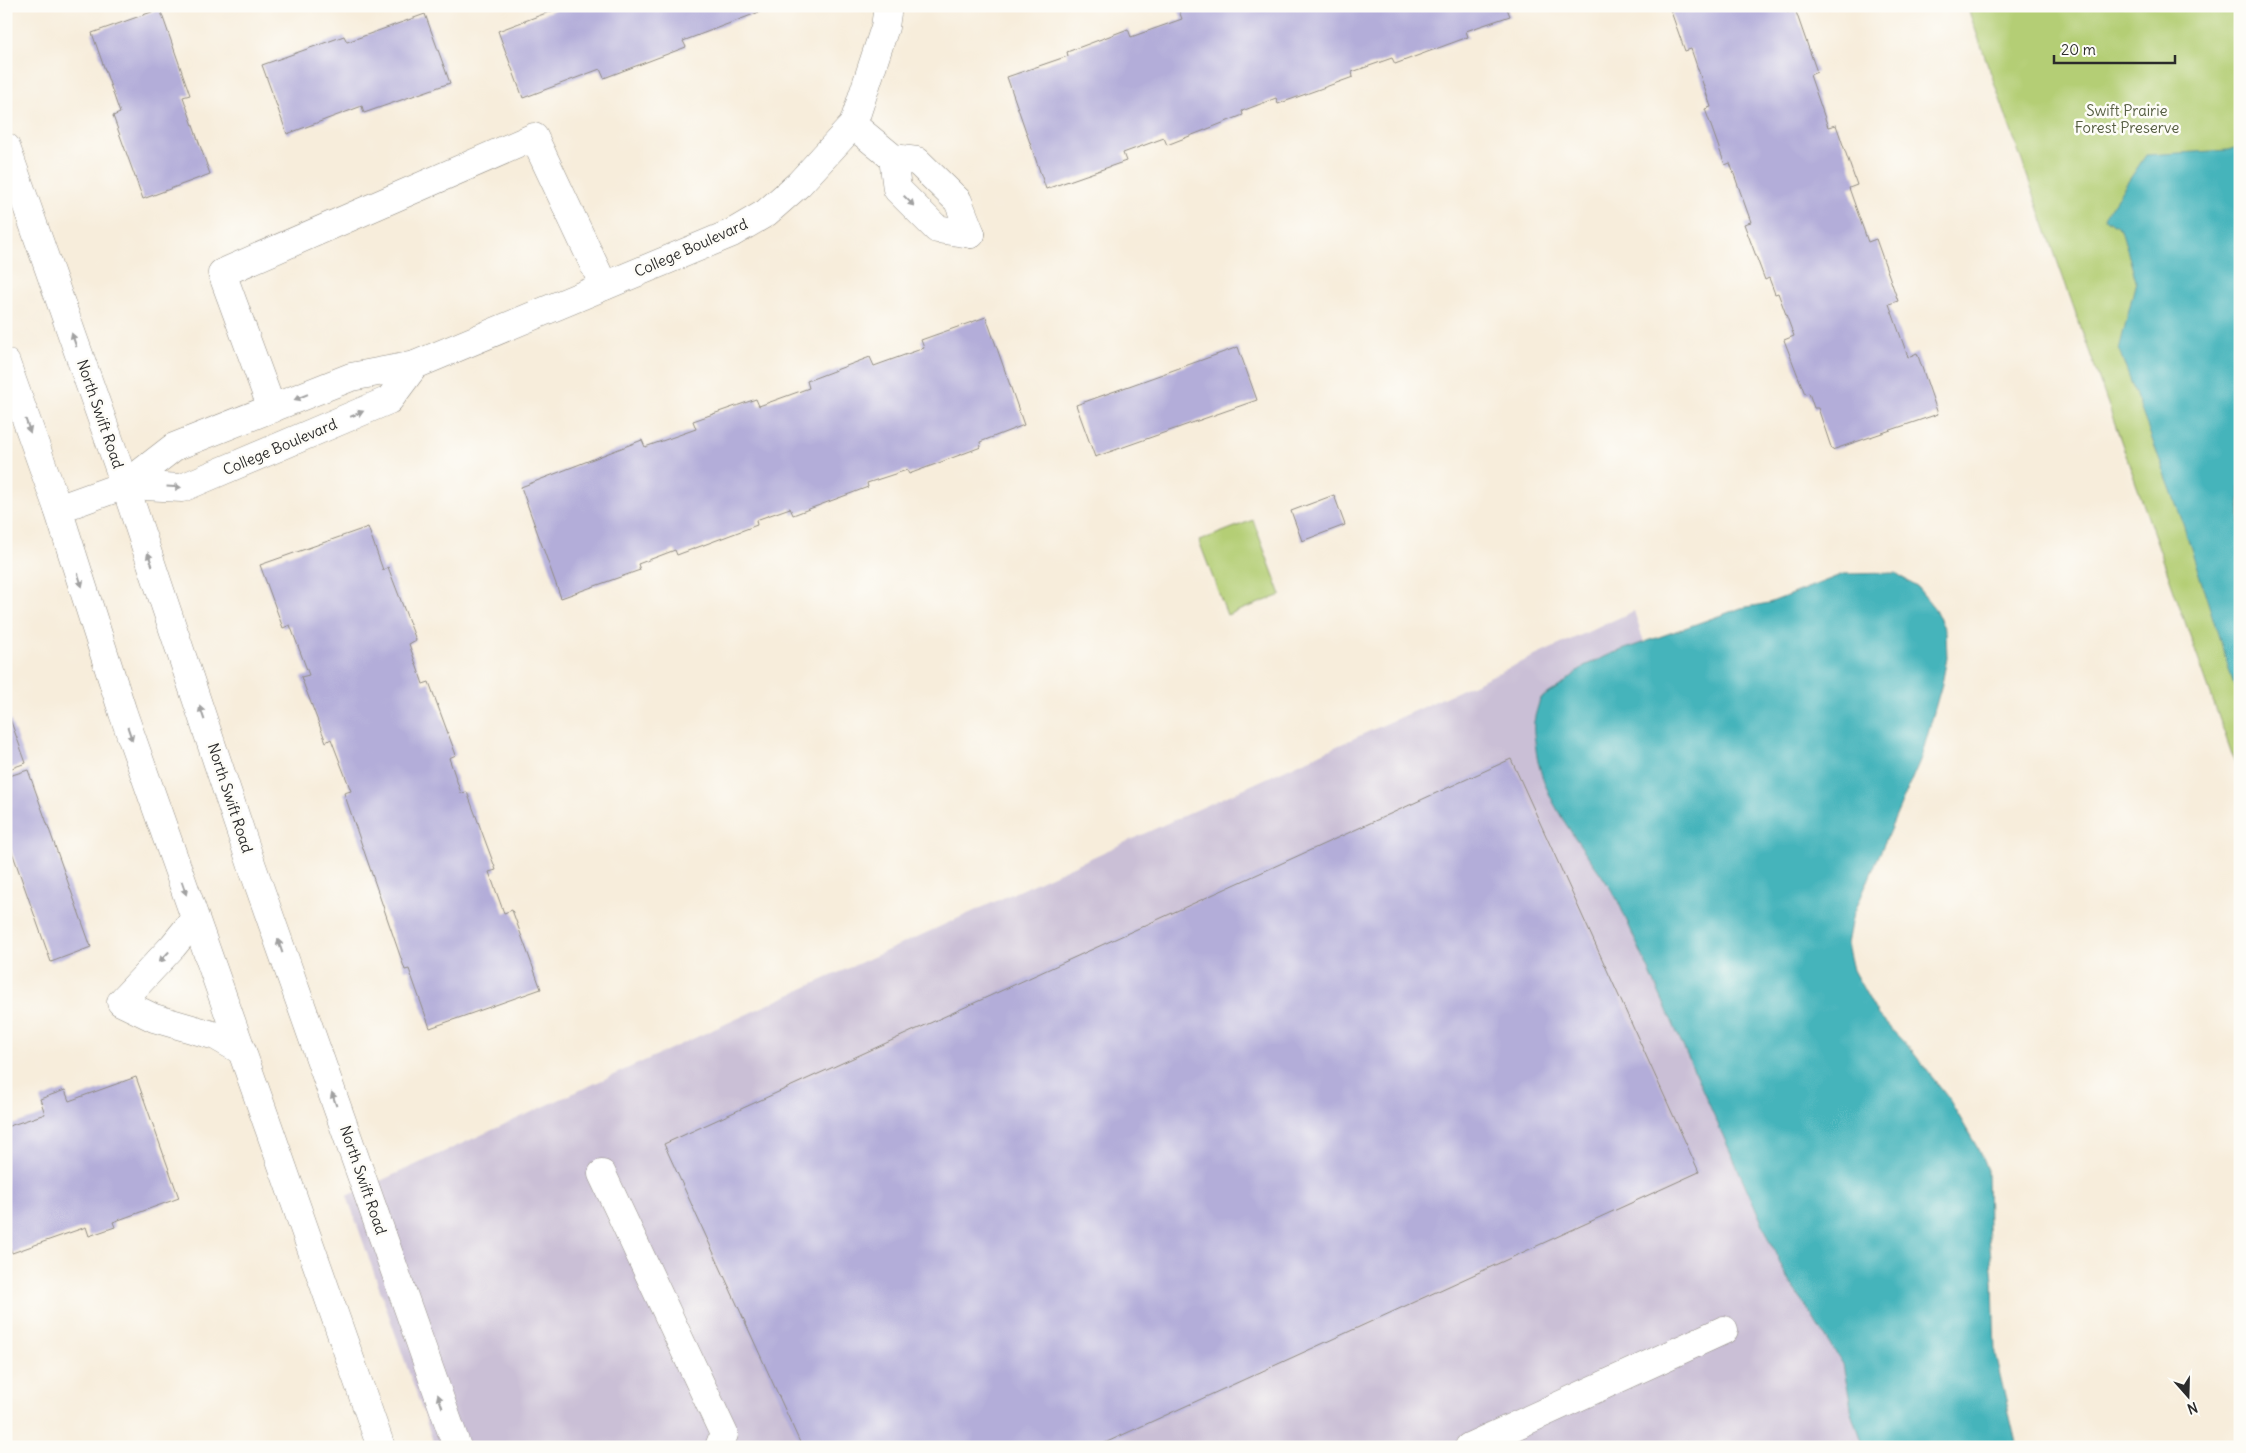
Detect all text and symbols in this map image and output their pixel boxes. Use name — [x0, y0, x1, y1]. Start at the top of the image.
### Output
scale bar — [2054, 32, 2175, 64]
text: 20 m — [2061, 40, 2096, 59]
park label: Swift Prairie Forest Preserve — [2075, 101, 2179, 137]
one-way arrow — [903, 195, 915, 207]
street label: College Boulevard — [631, 214, 751, 281]
one-way arrow — [70, 332, 78, 347]
street label: North Swift Road — [73, 357, 128, 471]
one-way arrow — [294, 394, 309, 401]
one-way arrow — [350, 410, 364, 418]
street label: College Boulevard — [220, 414, 340, 479]
one-way arrow — [25, 418, 32, 433]
one-way arrow — [166, 484, 182, 492]
one-way arrow — [146, 551, 154, 566]
one-way arrow — [77, 572, 85, 587]
one-way arrow — [197, 705, 205, 720]
one-way arrow — [127, 727, 134, 742]
street label: North Swift Road — [204, 741, 257, 855]
one-way arrow — [181, 880, 188, 895]
one-way arrow — [276, 938, 283, 953]
one-way arrow — [158, 950, 170, 962]
one-way arrow — [330, 1091, 338, 1106]
street label: North Swift Road — [336, 1123, 391, 1237]
north arrow — [2164, 1370, 2214, 1420]
one-way arrow — [436, 1393, 444, 1408]
text: N — [2185, 1398, 2200, 1418]

